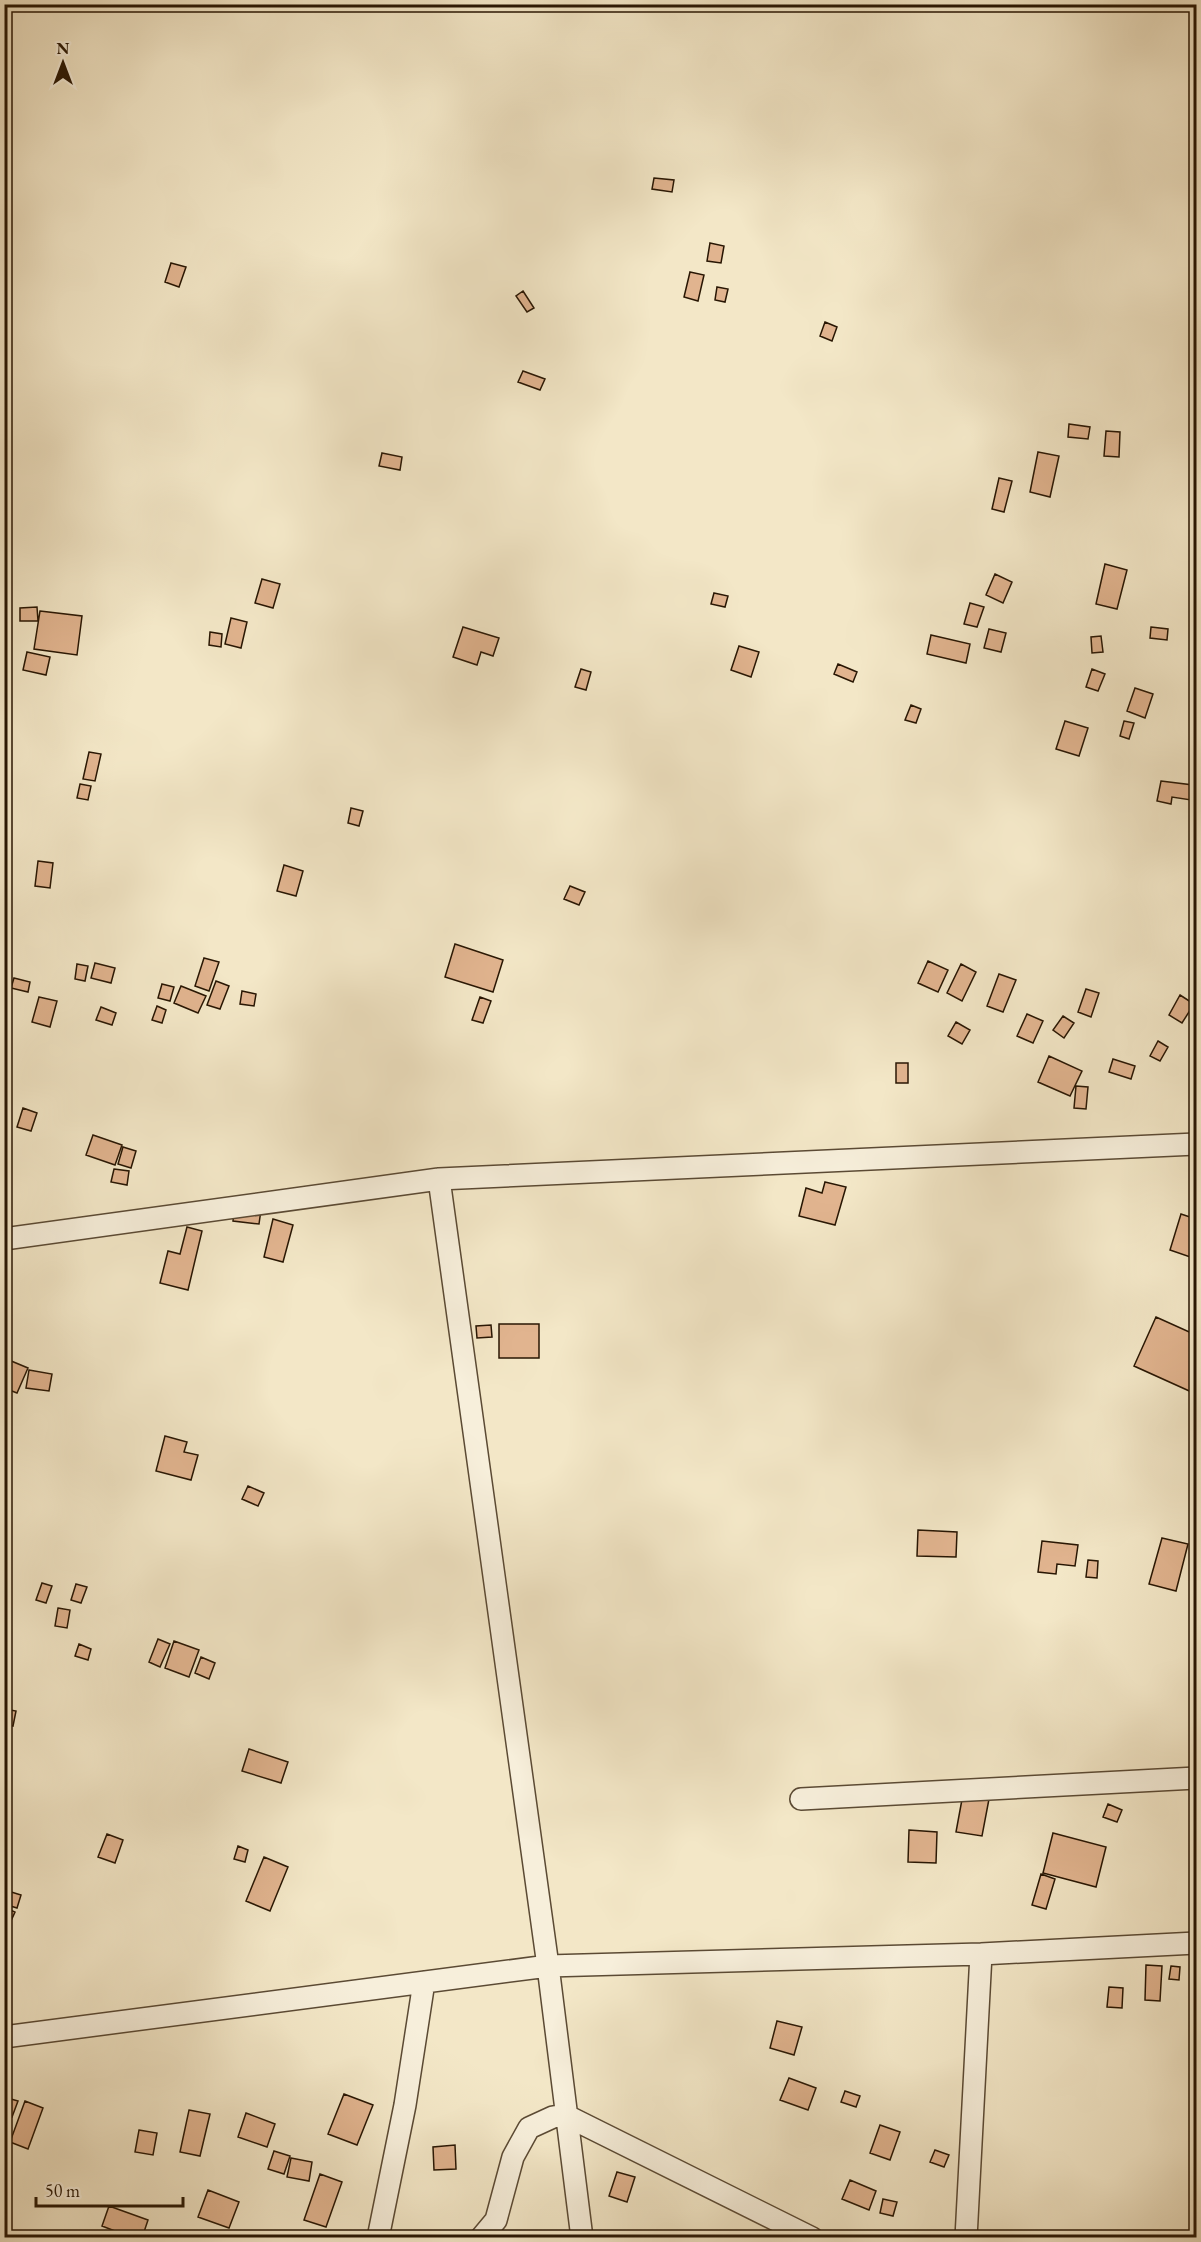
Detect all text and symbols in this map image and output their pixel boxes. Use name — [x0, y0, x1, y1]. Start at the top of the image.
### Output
north arrow — [33, 33, 93, 93]
text: N — [57, 38, 70, 59]
scale bar — [36, 2170, 183, 2208]
text: 50 m — [45, 2179, 80, 2202]

